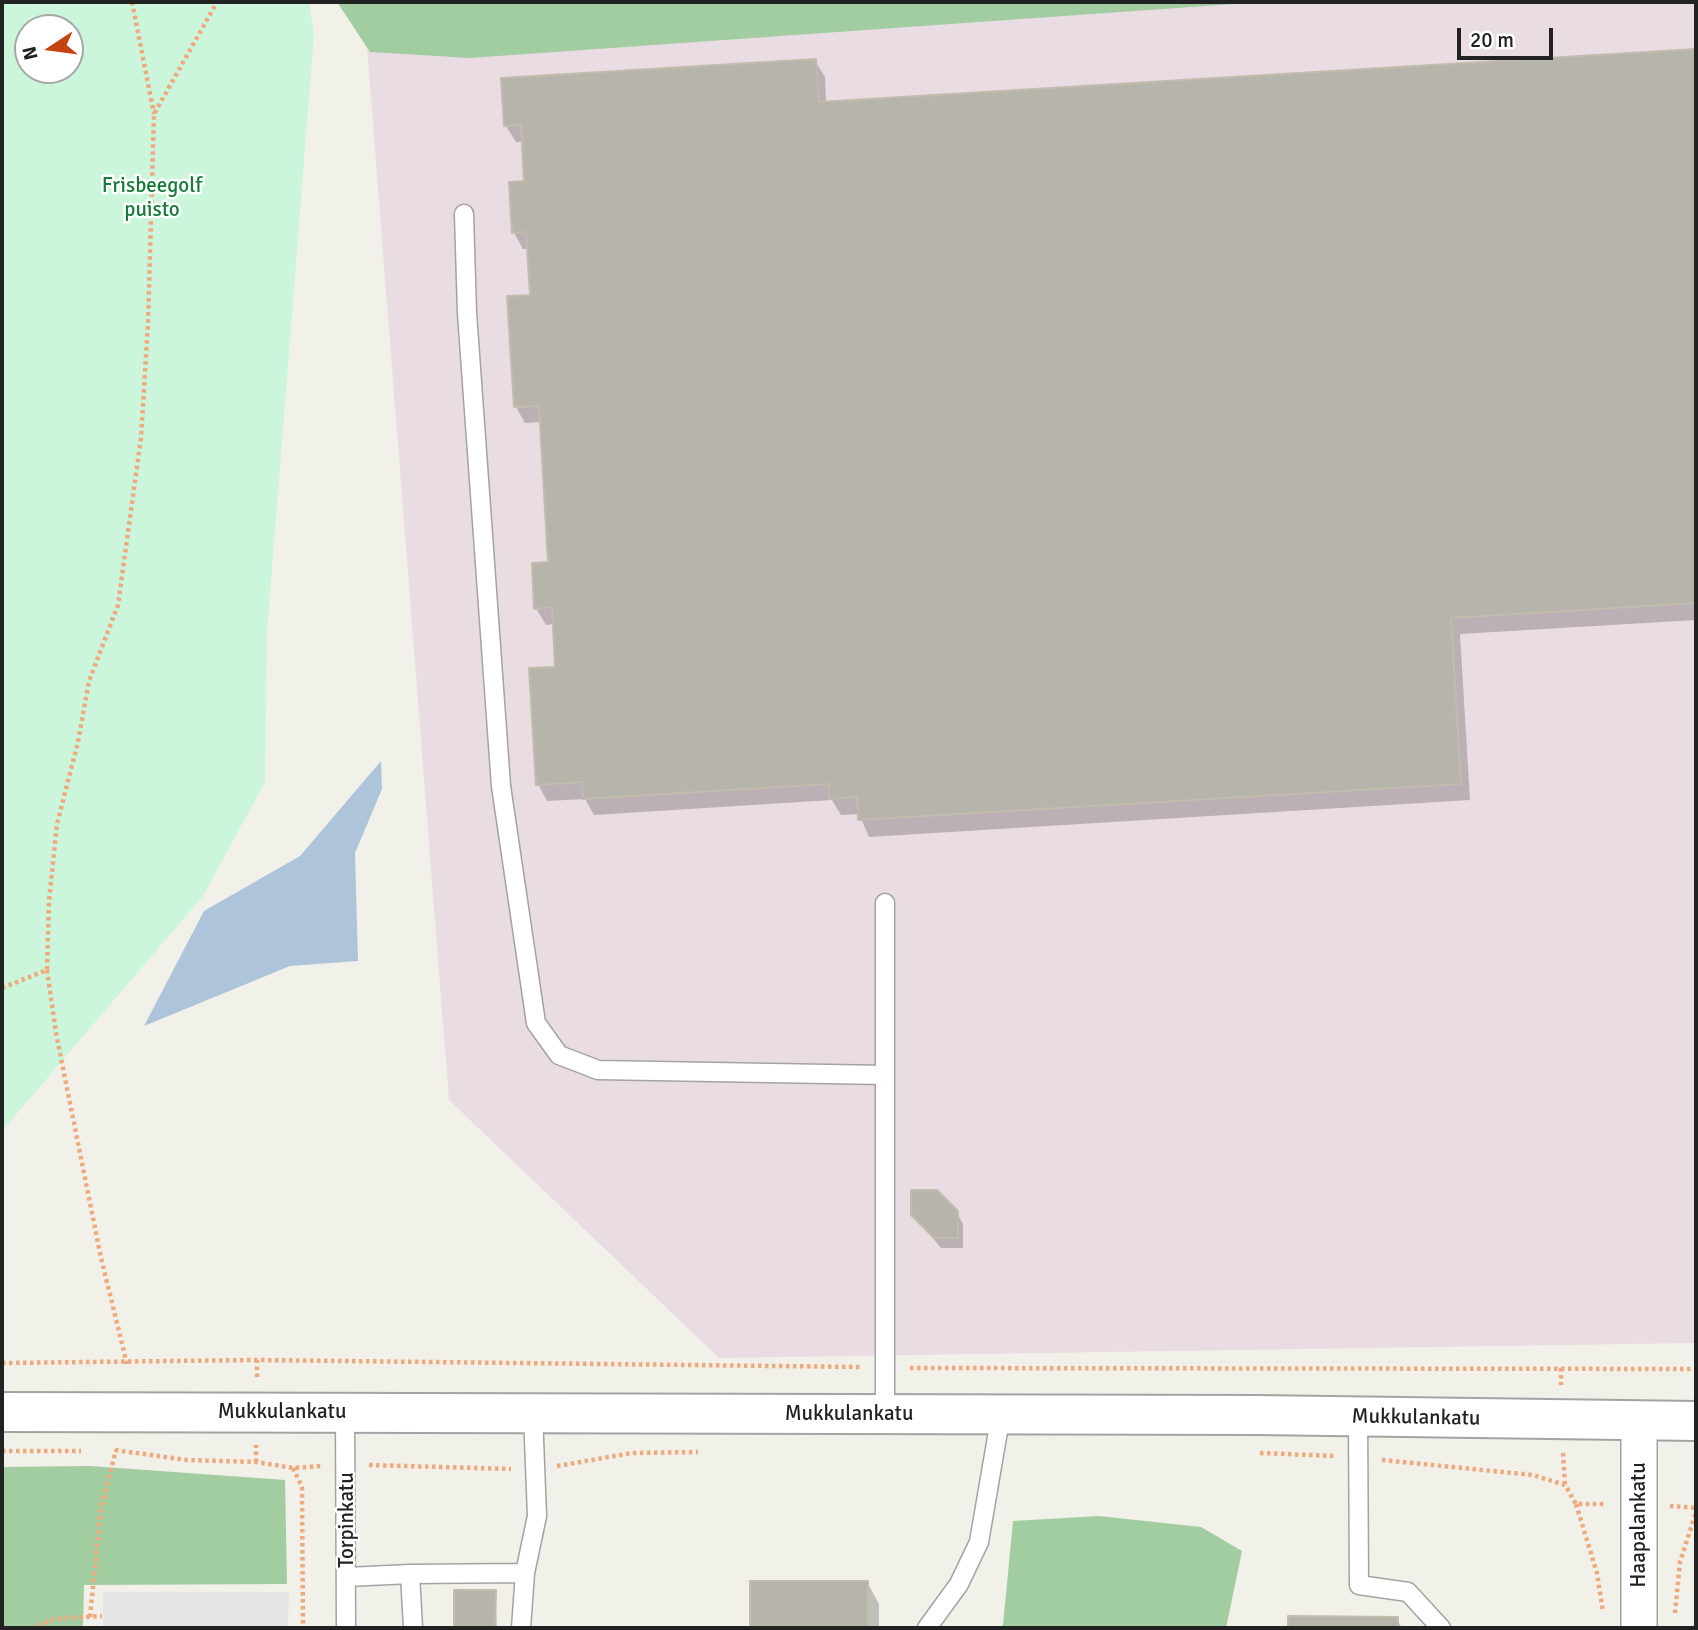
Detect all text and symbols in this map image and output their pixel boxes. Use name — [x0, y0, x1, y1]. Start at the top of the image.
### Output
north arrow — [14, 14, 84, 84]
scale bar — [1460, 14, 1556, 58]
text: 20 m — [1470, 27, 1514, 53]
text: N — [17, 44, 44, 62]
park label: Frisbeegolf puisto — [102, 173, 202, 223]
street label: Mukkulankatu — [218, 1399, 346, 1425]
street label: Mukkulankatu — [785, 1401, 913, 1427]
street label: Mukkulankatu — [1351, 1404, 1481, 1432]
street label: Haapalankatu — [1626, 1462, 1652, 1588]
street label: Torpinkatu — [334, 1472, 360, 1568]

